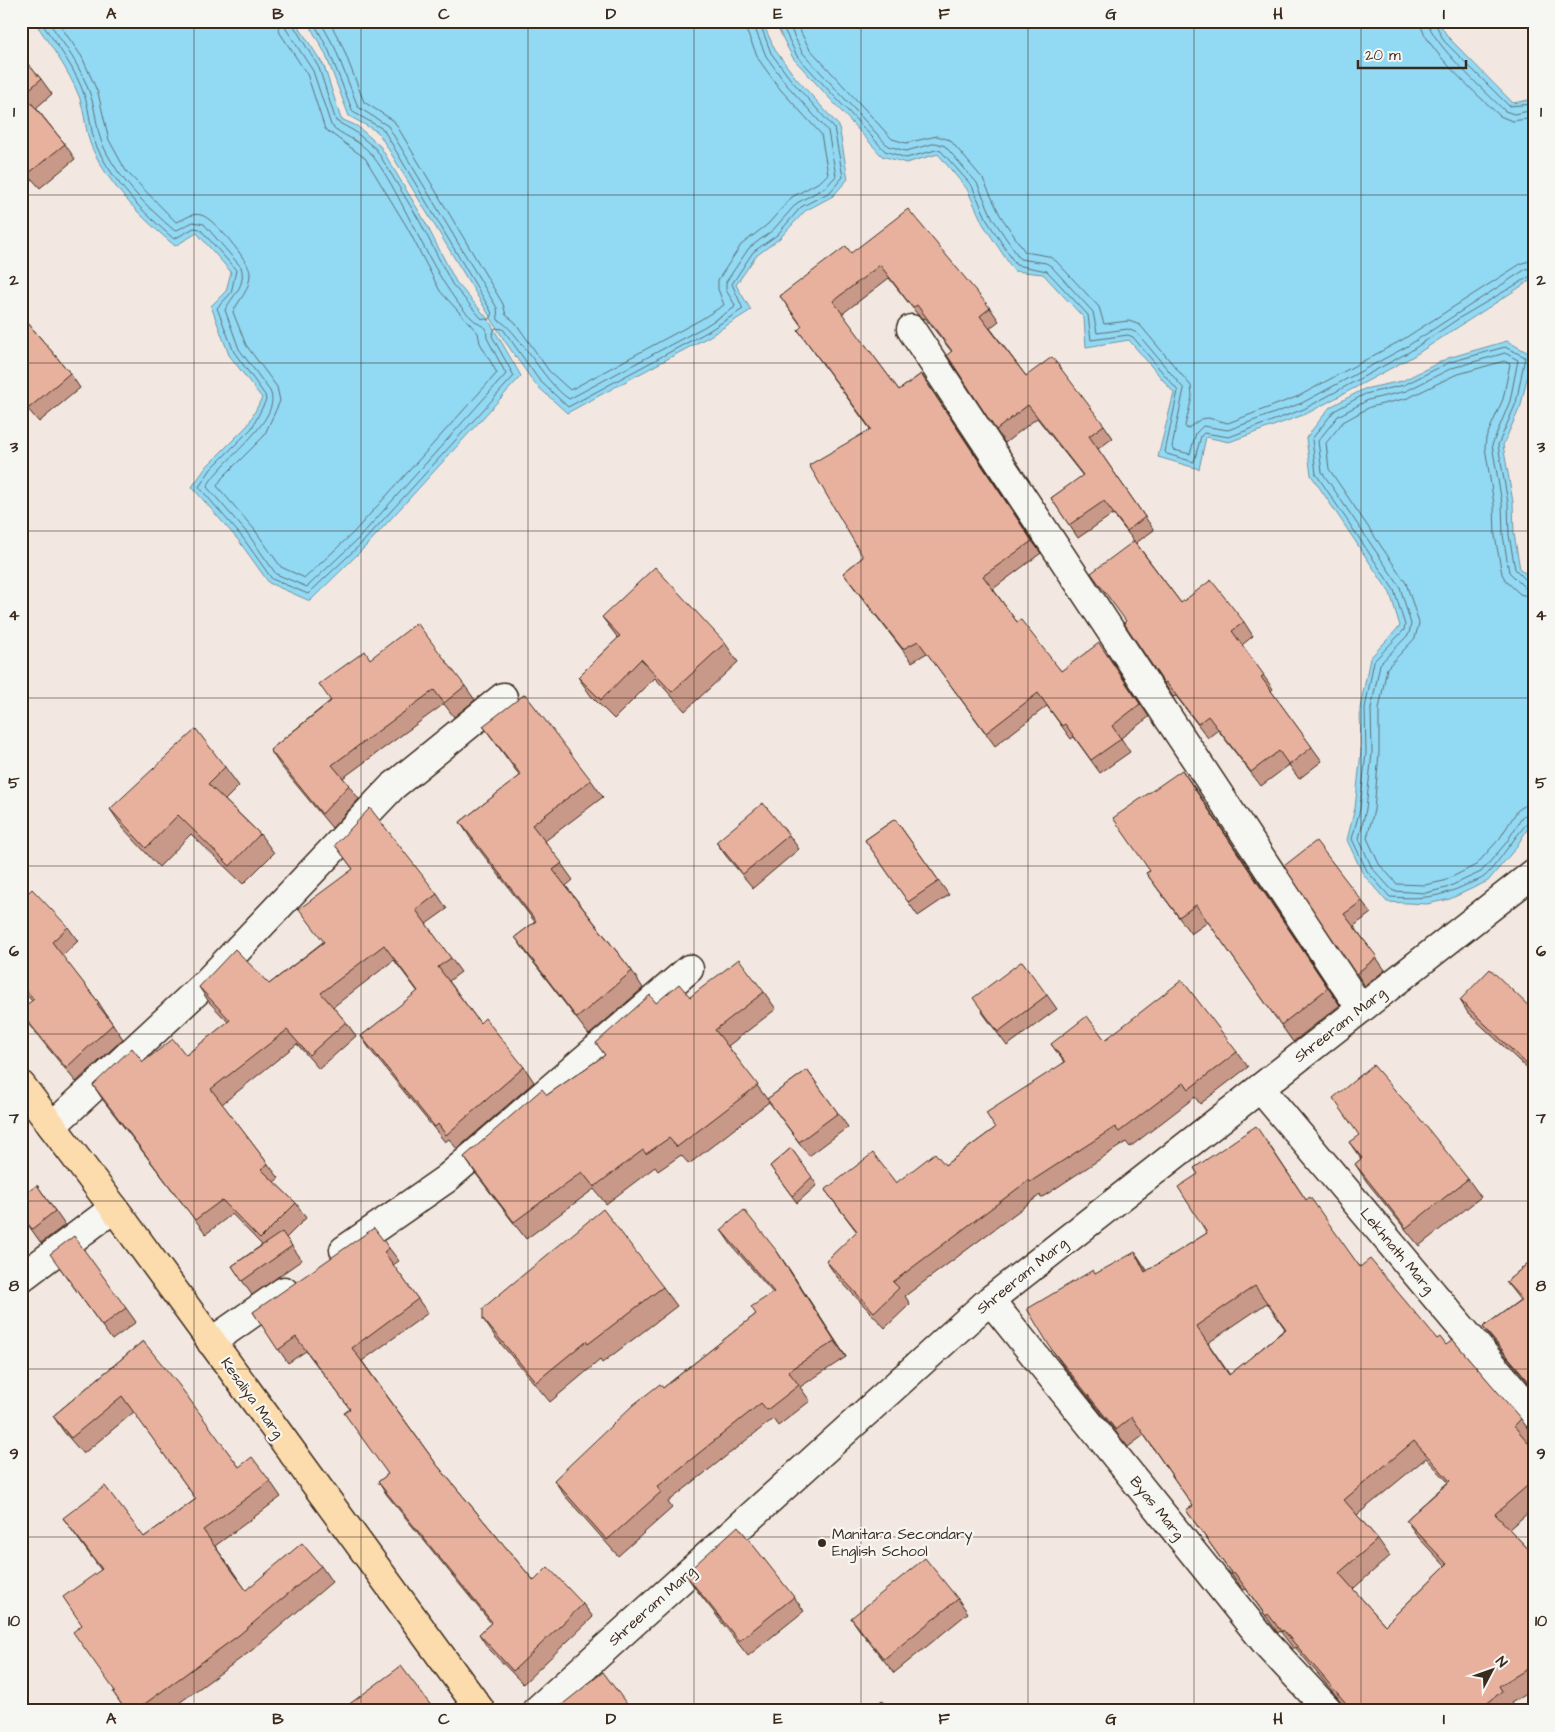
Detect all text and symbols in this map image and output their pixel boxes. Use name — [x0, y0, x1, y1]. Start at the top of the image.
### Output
text: A — [106, 3, 117, 25]
text: B — [272, 3, 284, 25]
text: C — [438, 3, 450, 25]
text: D — [606, 3, 617, 25]
text: E — [773, 3, 783, 25]
text: F — [938, 3, 950, 25]
text: G — [1105, 3, 1117, 25]
text: H — [1273, 3, 1283, 25]
text: I — [1443, 3, 1445, 25]
scale bar — [1358, 38, 1465, 70]
text: 20 m — [1365, 45, 1401, 66]
text: 1 — [13, 101, 16, 123]
text: 1 — [1540, 101, 1543, 123]
text: 2 — [8, 269, 19, 291]
text: 2 — [1535, 269, 1546, 291]
text: 3 — [9, 436, 19, 458]
text: 3 — [1536, 436, 1546, 458]
text: 4 — [9, 604, 20, 626]
text: 4 — [1536, 604, 1547, 626]
text: 5 — [8, 772, 20, 794]
text: 5 — [1535, 772, 1547, 794]
text: 6 — [9, 940, 19, 962]
text: 6 — [1536, 940, 1546, 962]
street label: Shreeram Marg — [1290, 982, 1391, 1068]
text: 7 — [8, 1107, 19, 1129]
text: 7 — [1535, 1107, 1546, 1129]
street label: Lekhnath Marg — [1354, 1204, 1439, 1299]
street label: Shreeram Marg — [972, 1233, 1073, 1320]
text: 8 — [9, 1275, 20, 1297]
text: 8 — [1536, 1275, 1547, 1297]
street label: Kesaliya Marg — [215, 1353, 289, 1443]
text: 9 — [9, 1443, 19, 1465]
text: 9 — [1536, 1443, 1546, 1465]
street label: Byas Marg — [1124, 1472, 1189, 1545]
place label: Manitara Secondary English School — [832, 1524, 972, 1563]
marker: Manitara Secondary English School — [816, 1537, 828, 1549]
street label: Shreeram Marg — [604, 1561, 701, 1652]
text: 10 — [8, 1610, 20, 1632]
text: 10 — [1535, 1610, 1547, 1632]
north arrow — [1468, 1644, 1518, 1694]
text: N — [1491, 1652, 1512, 1672]
text: A — [106, 1708, 117, 1730]
text: B — [272, 1708, 284, 1730]
text: C — [438, 1708, 450, 1730]
text: D — [606, 1708, 617, 1730]
text: E — [773, 1708, 783, 1730]
text: F — [938, 1708, 950, 1730]
text: G — [1105, 1708, 1117, 1730]
text: H — [1273, 1708, 1283, 1730]
text: I — [1443, 1708, 1445, 1730]

